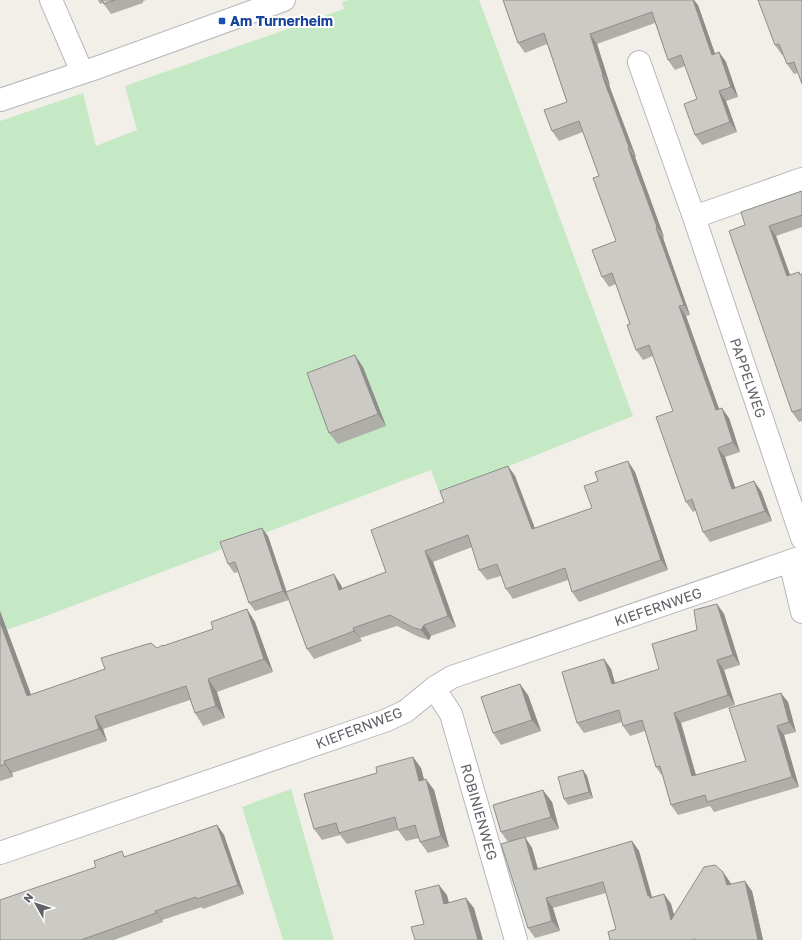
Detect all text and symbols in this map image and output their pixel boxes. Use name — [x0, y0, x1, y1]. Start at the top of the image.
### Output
place label: Am Turnerheim — [230, 12, 333, 29]
marker: Am Turnerheim — [217, 16, 227, 26]
street label: PAPPELWEG — [727, 336, 770, 420]
street label: KIEFERNWEG — [612, 584, 704, 629]
street label: KIEFERNWEG — [313, 703, 405, 752]
street label: ROBINIENWEG — [458, 762, 501, 862]
north arrow — [16, 884, 56, 924]
text: N — [20, 890, 36, 905]

